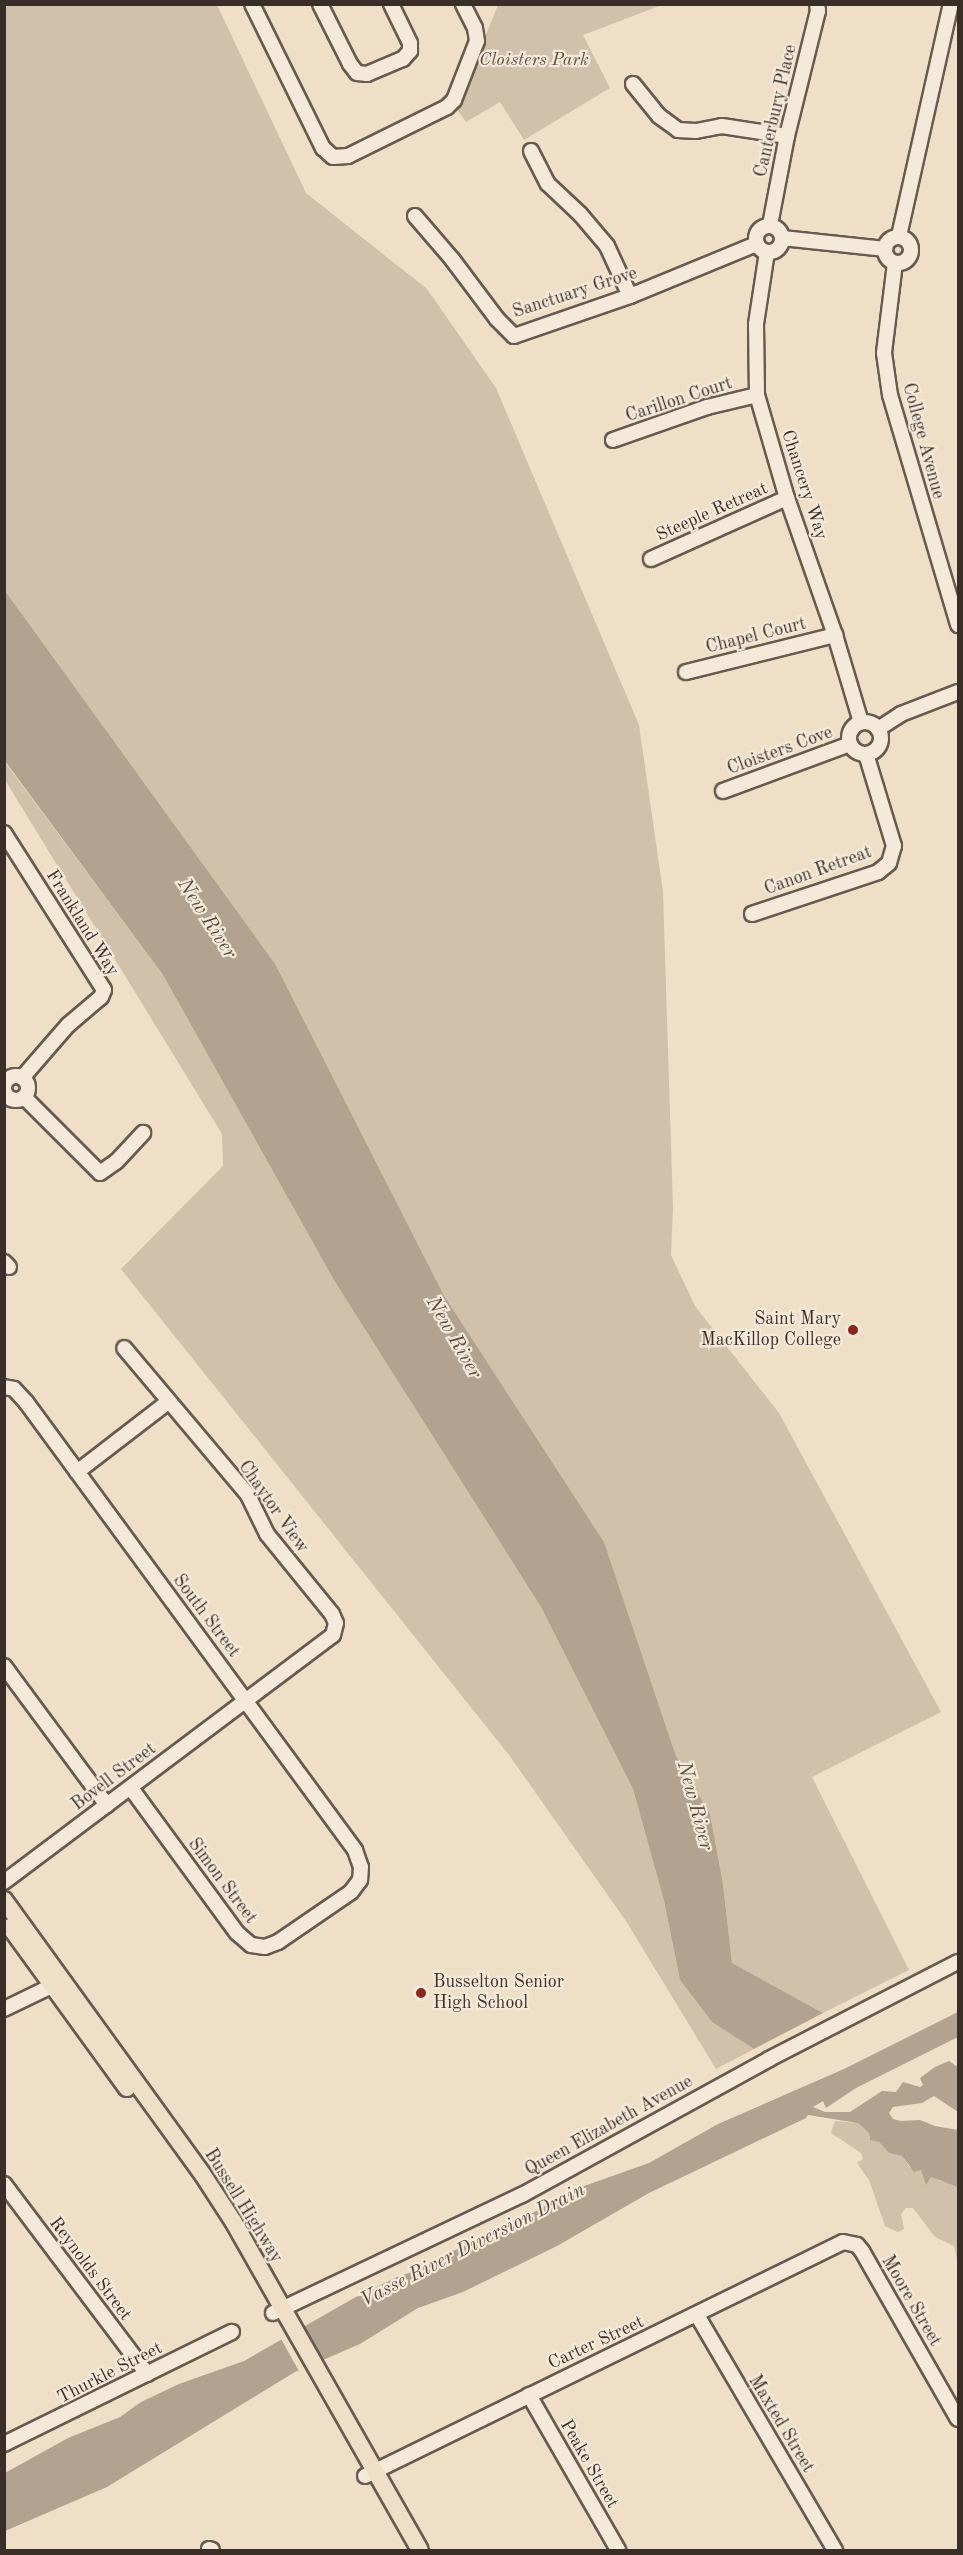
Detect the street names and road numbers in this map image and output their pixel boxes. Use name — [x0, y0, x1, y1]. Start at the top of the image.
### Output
street label: Canterbury Place — [750, 43, 802, 179]
street label: Sanctuary Grove — [510, 263, 640, 323]
street label: Carillon Court — [623, 373, 735, 427]
street label: College Avenue — [897, 381, 949, 501]
street label: Chancery Way — [776, 427, 832, 543]
street label: Steeple Retreat — [653, 478, 771, 546]
street label: Chapel Court — [704, 613, 808, 659]
street label: Cloisters Cove — [724, 722, 836, 780]
street label: Canon Retreat — [761, 842, 875, 900]
street label: Frankland Way — [41, 866, 123, 980]
street label: Chaytor View — [233, 1457, 313, 1557]
street label: South Street — [168, 1570, 244, 1662]
street label: Bovell Street — [68, 1738, 160, 1816]
street label: Simon Street — [183, 1834, 261, 1928]
street label: Queen Elizabeth Avenue — [521, 2071, 697, 2181]
street label: Bussell Highway — [199, 2145, 287, 2267]
street label: Reynolds Street — [44, 2213, 136, 2325]
street label: Moore Street — [876, 2252, 946, 2350]
street label: Carter Street — [545, 2311, 647, 2375]
street label: Thurkle Street — [54, 2337, 166, 2409]
street label: Maxted Street — [743, 2371, 819, 2477]
street label: Peake Street — [555, 2416, 623, 2512]

